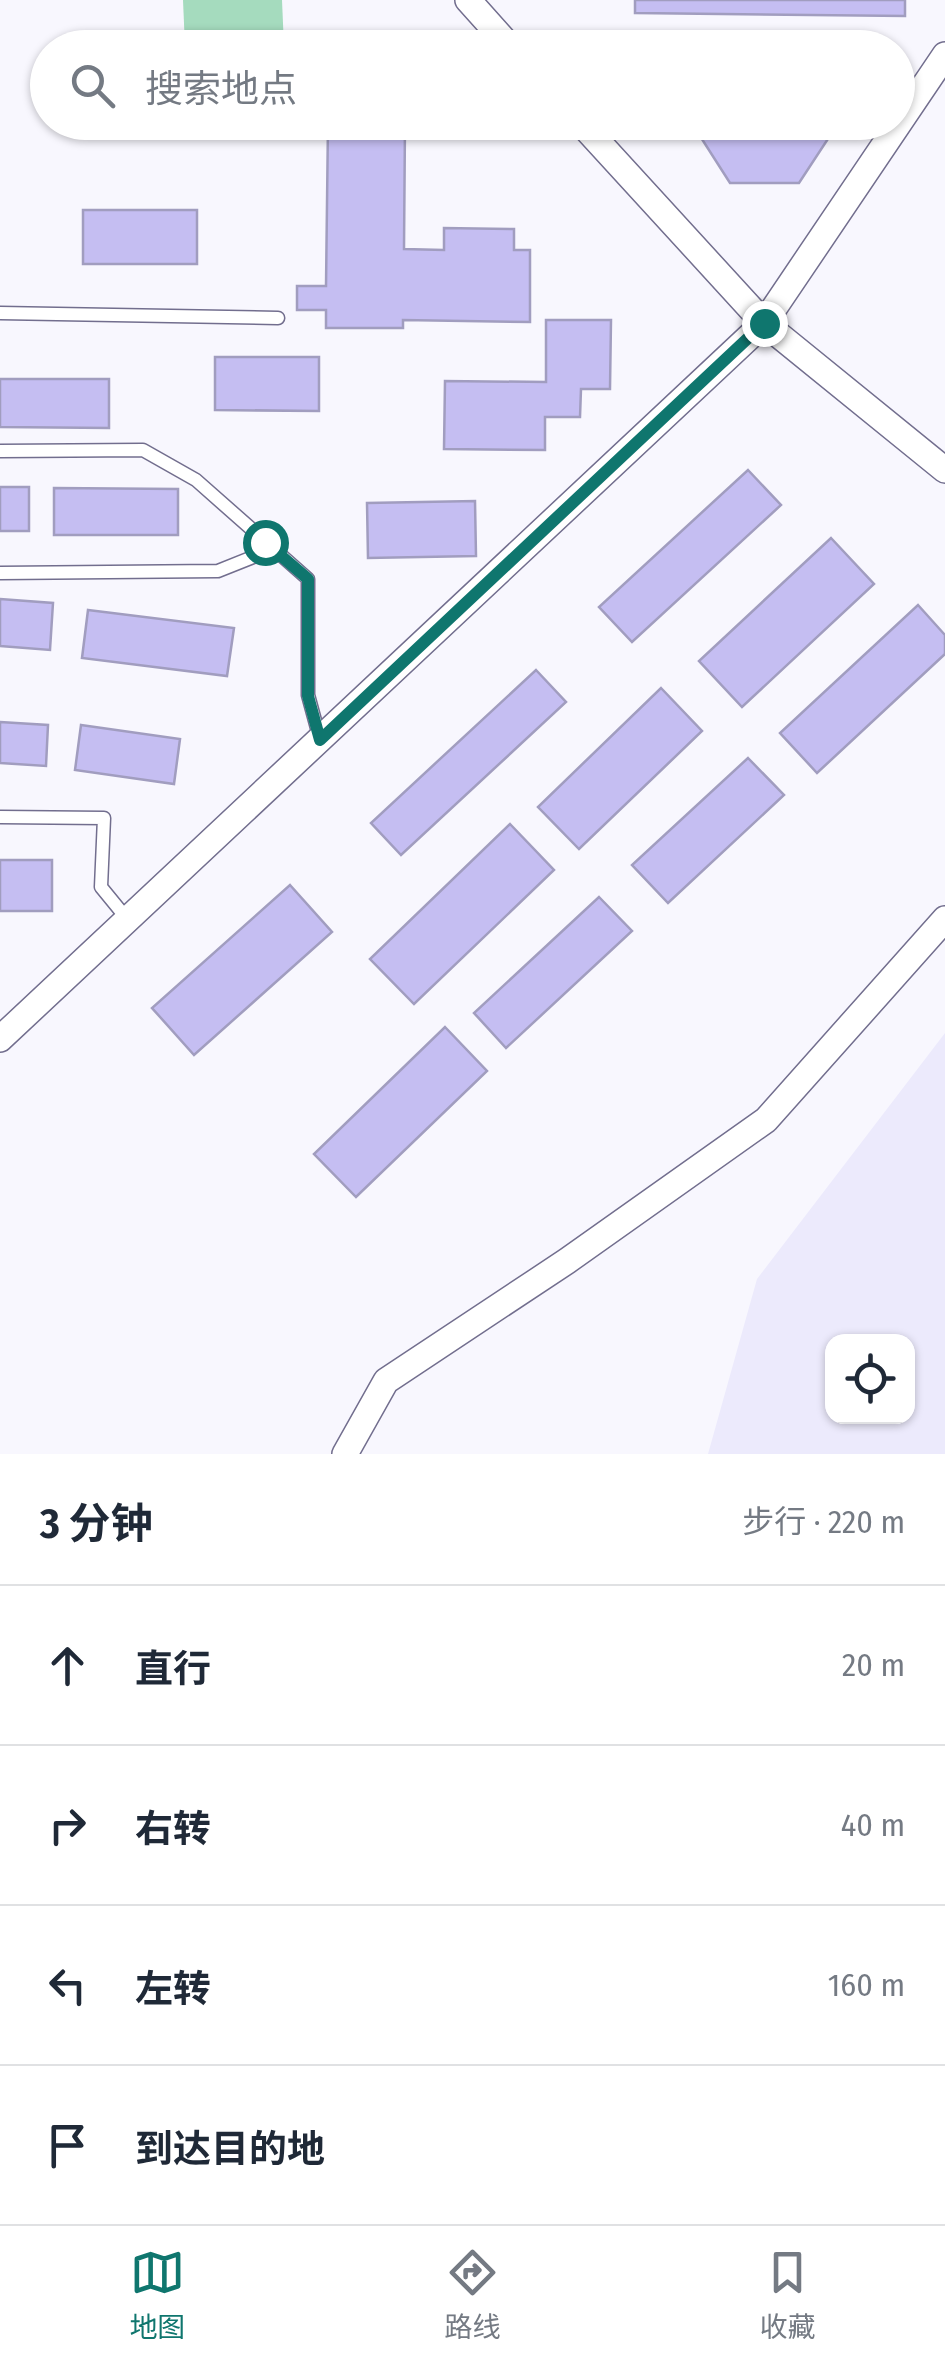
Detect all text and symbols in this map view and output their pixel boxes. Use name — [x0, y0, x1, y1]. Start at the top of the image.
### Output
search box — [30, 30, 915, 140]
icon: search — [65, 58, 120, 113]
text: 搜索地点 — [145, 66, 297, 112]
route end — [742, 301, 788, 347]
route start — [243, 520, 289, 566]
map controls — [825, 1334, 915, 1424]
button: locate — [825, 1334, 915, 1424]
text: 3 分钟 — [40, 1499, 153, 1549]
text: 步行 · 220 m — [742, 1503, 905, 1541]
icon: ahead — [40, 1638, 95, 1693]
text: 直行 — [135, 1646, 211, 1692]
text: 20 m — [842, 1646, 905, 1684]
icon: right — [40, 1798, 95, 1853]
text: 右转 — [135, 1806, 211, 1852]
text: 40 m — [841, 1806, 905, 1844]
icon: left — [40, 1958, 95, 2013]
text: 左转 — [135, 1966, 211, 2012]
text: 160 m — [828, 1966, 905, 2004]
icon: arrive — [40, 2118, 95, 2173]
text: 到达目的地 — [135, 2126, 325, 2172]
tab: 地图 — [129, 2245, 186, 2345]
tab: 路线 — [444, 2245, 501, 2345]
tab: 收藏 — [759, 2245, 816, 2345]

